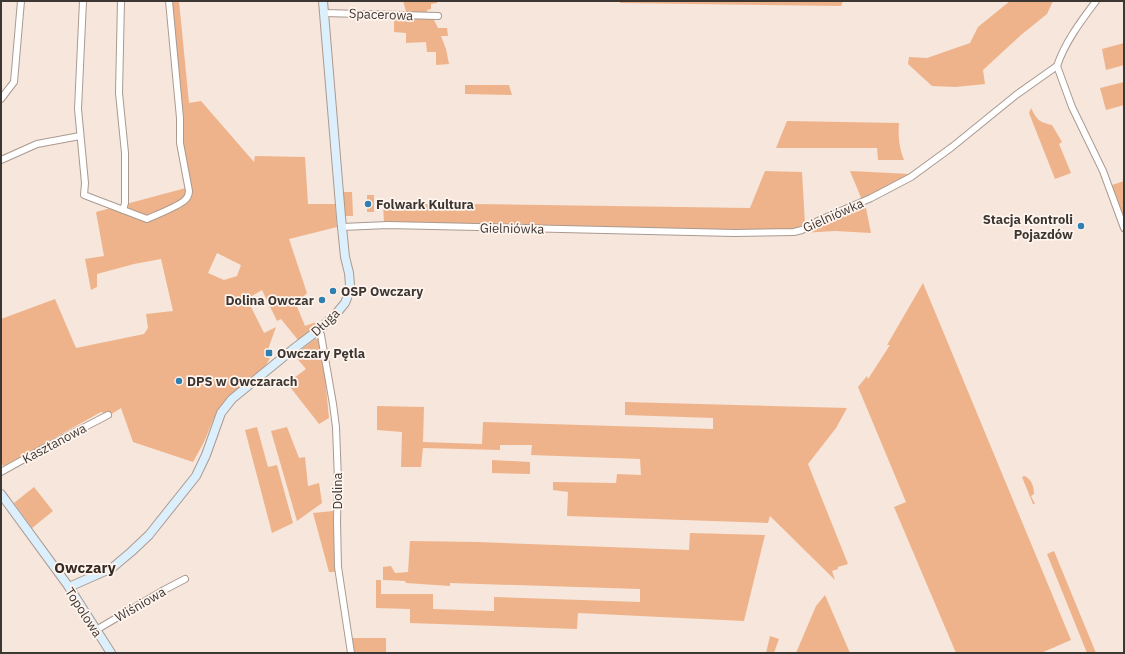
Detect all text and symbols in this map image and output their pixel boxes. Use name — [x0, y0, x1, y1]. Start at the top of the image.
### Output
street label: Spacerowa — [349, 5, 413, 24]
street label: Gielniówka — [800, 195, 866, 236]
place label: Folwark Kultura — [376, 196, 474, 213]
marker: Folwark Kultura — [363, 199, 373, 209]
place label: Stacja Kontroli Pojazdów — [983, 211, 1073, 243]
street label: Gielniówka — [480, 219, 544, 238]
marker: Stacja Kontroli Pojazdów — [1076, 221, 1086, 231]
place label: OSP Owczary — [341, 283, 423, 300]
marker: OSP Owczary — [328, 286, 338, 296]
place label: Dolina Owczar — [226, 292, 314, 309]
marker: Dolina Owczar — [317, 295, 327, 305]
street label: Długa — [307, 305, 343, 340]
place label: Owczary Pętla — [277, 345, 365, 362]
marker: Owczary Pętla — [264, 348, 274, 358]
place label: DPS w Owczarach — [187, 373, 298, 390]
marker: DPS w Owczarach — [174, 376, 184, 386]
street label: Kasztanowa — [19, 419, 89, 467]
street label: Dolina — [329, 472, 346, 510]
district label: Owczary — [54, 558, 116, 577]
street label: Wiśniowa — [112, 583, 169, 626]
street label: Topolowa — [61, 584, 106, 641]

